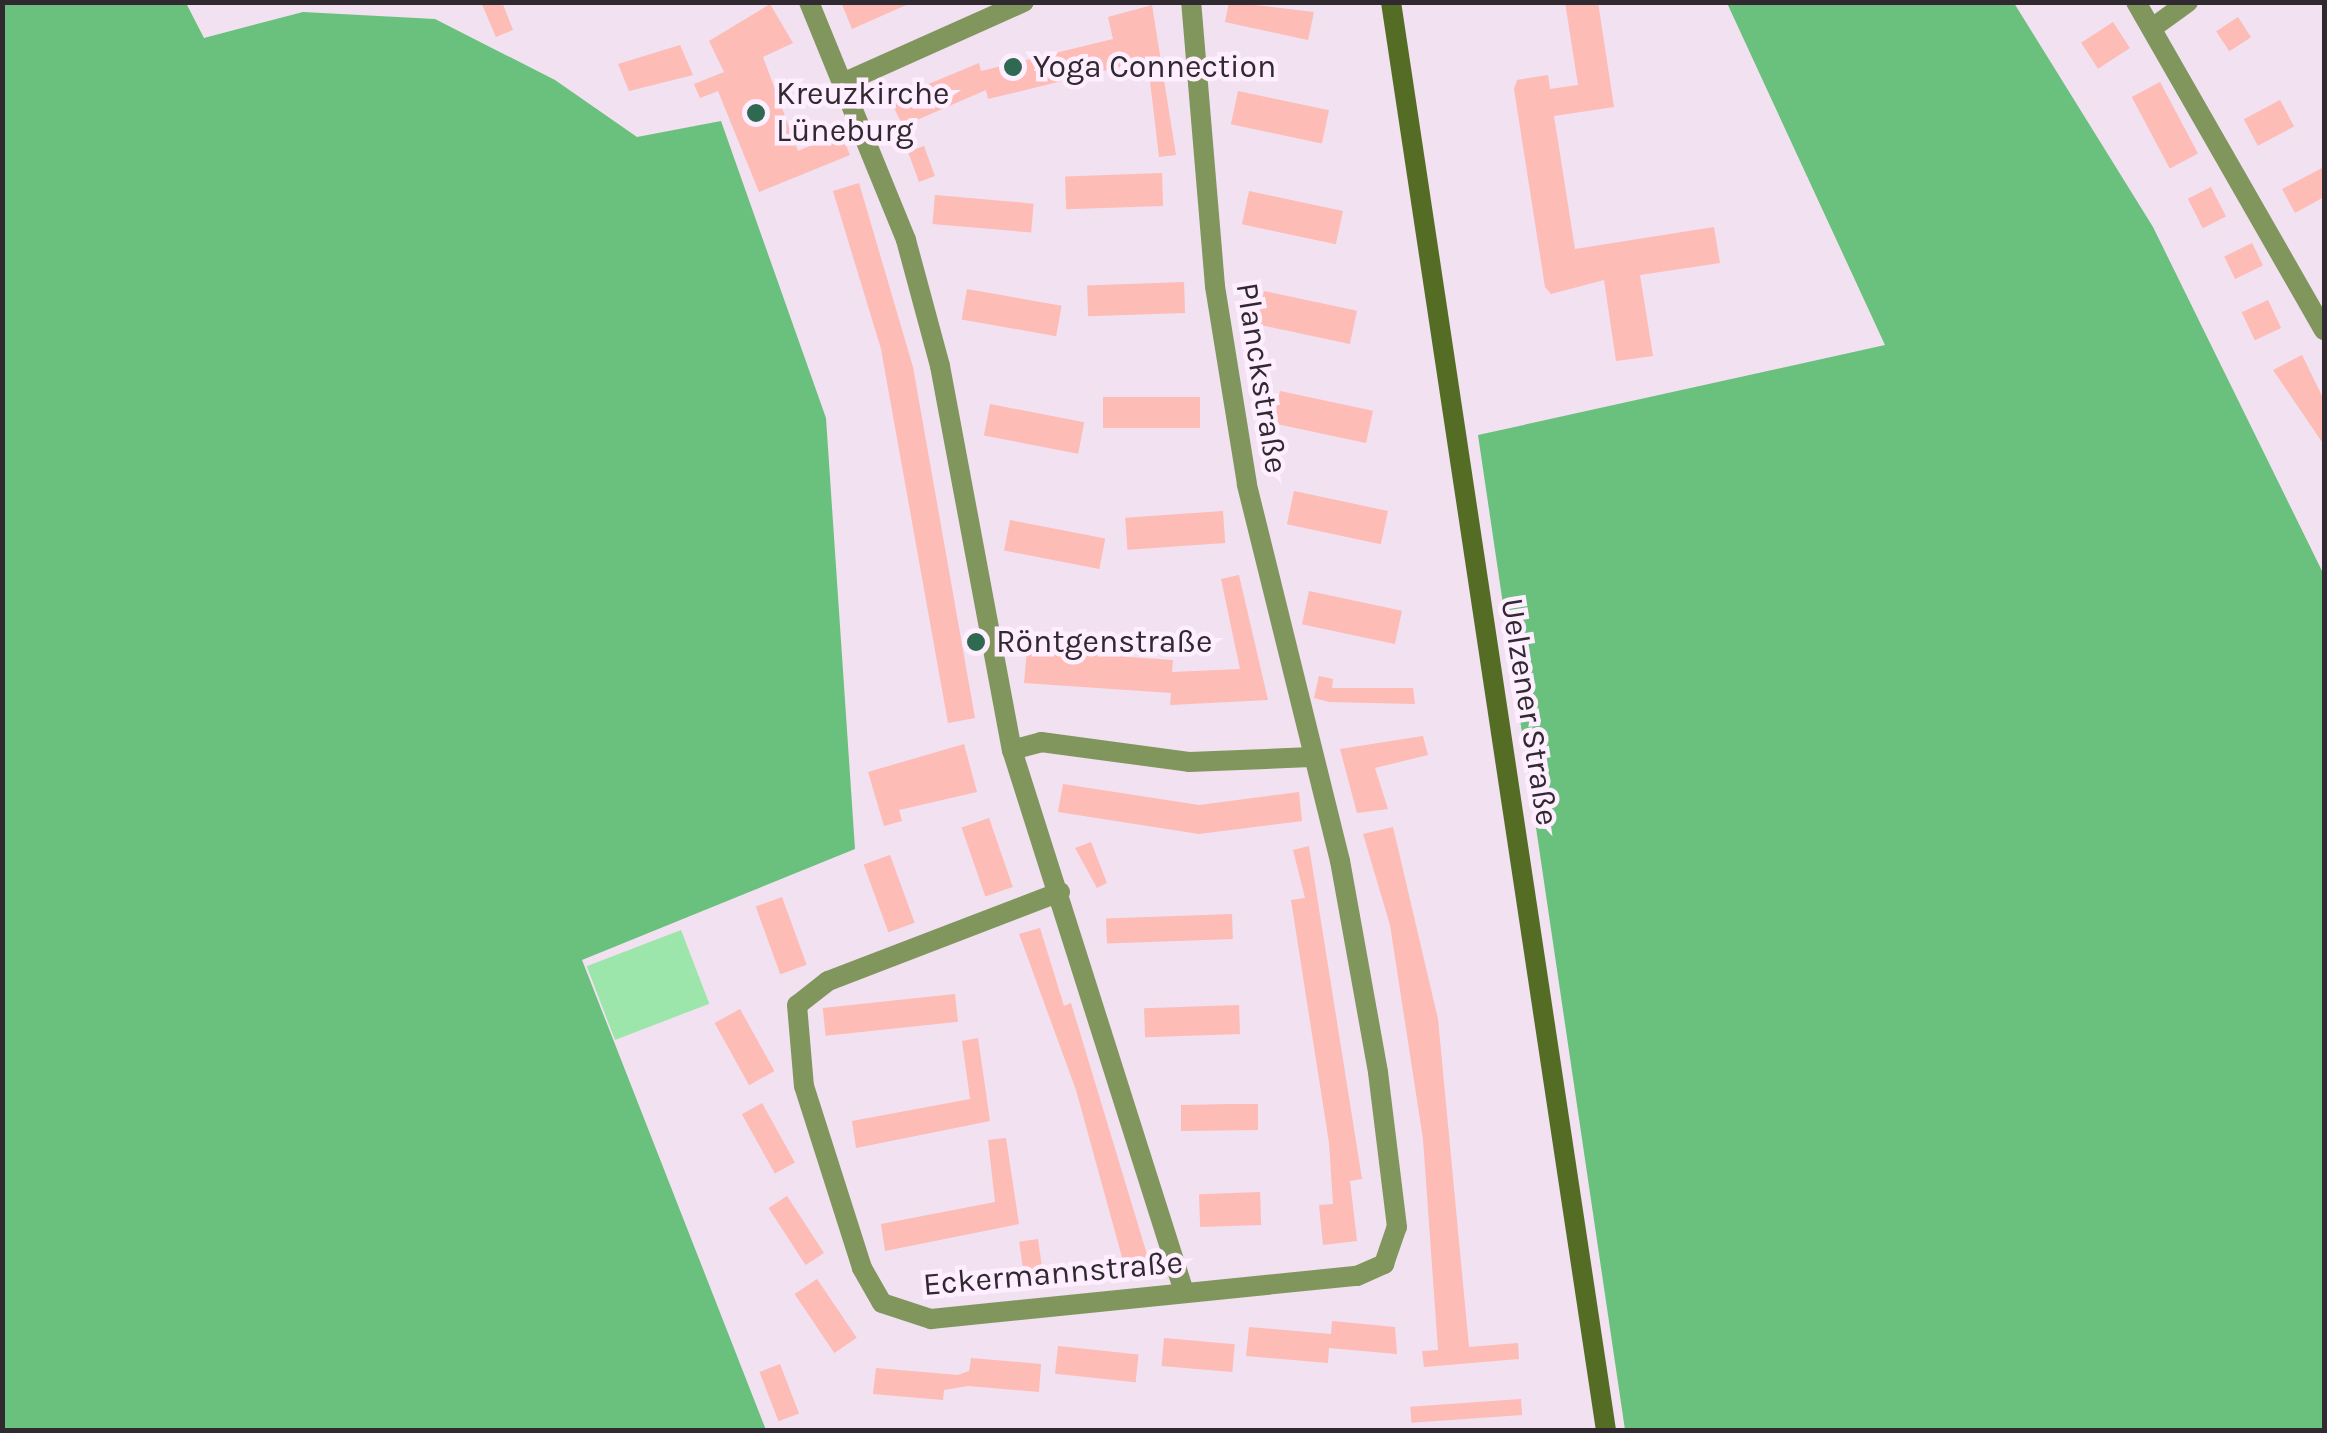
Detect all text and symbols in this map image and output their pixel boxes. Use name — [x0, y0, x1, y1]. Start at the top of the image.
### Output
place label: Yoga Connection — [1033, 48, 1276, 86]
marker: Yoga Connection — [1002, 56, 1024, 78]
place label: Kreuzkirche Lüneburg — [776, 76, 949, 151]
marker: Kreuzkirche Lüneburg — [745, 102, 767, 124]
street label: Planckstraße — [1227, 280, 1295, 476]
street label: Uelzener Straße — [1492, 596, 1566, 828]
place label: Röntgenstraße — [996, 623, 1212, 661]
marker: Röntgenstraße — [965, 631, 987, 653]
street label: Eckermannstraße — [921, 1244, 1185, 1304]

